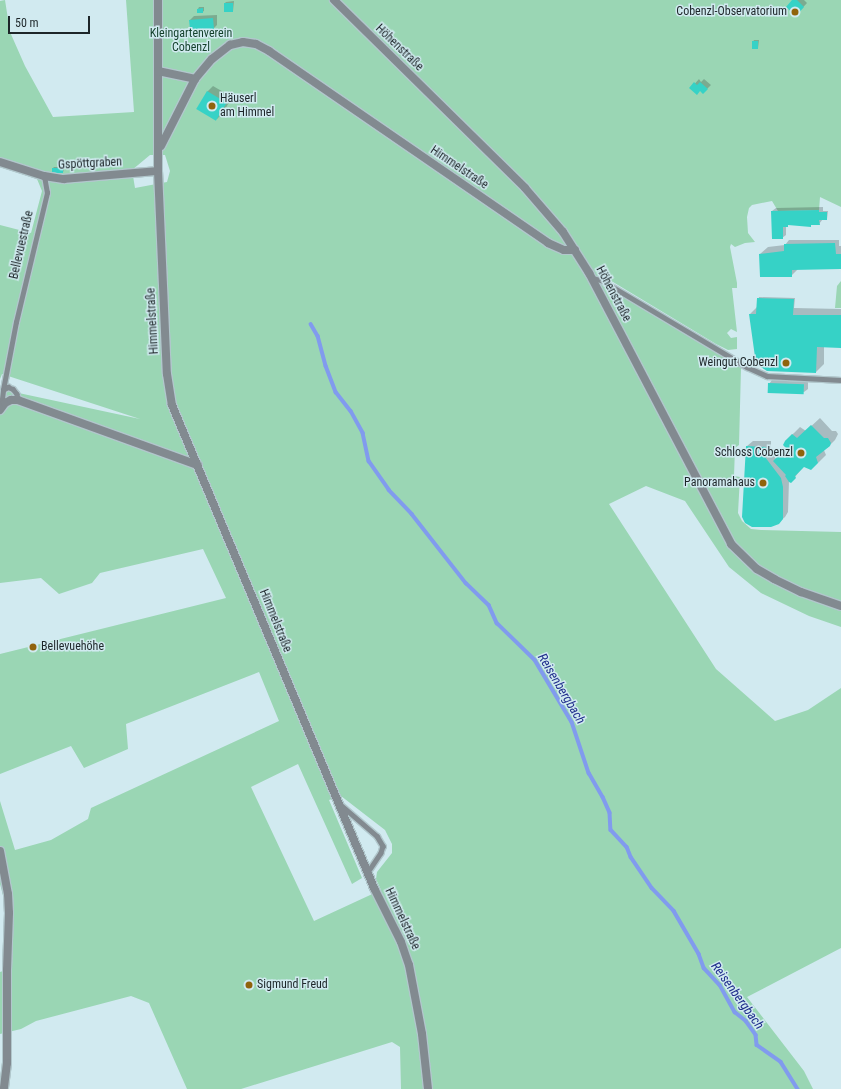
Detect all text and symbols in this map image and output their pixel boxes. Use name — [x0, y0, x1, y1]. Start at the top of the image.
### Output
place label: Cobenzl-Observatorium — [676, 5, 787, 19]
marker: Cobenzl-Observatorium — [790, 7, 800, 17]
scale bar — [10, 8, 92, 34]
text: 50 m — [15, 16, 39, 30]
street label: Höhenstraße — [372, 22, 426, 74]
park label: Kleingartenverein Cobenzl — [150, 27, 232, 55]
place label: Häuserl am Himmel — [220, 92, 274, 120]
marker: Häuserl am Himmel — [207, 101, 217, 111]
street label: Himmelstraße — [427, 143, 491, 193]
street label: Gspöttgraben — [58, 155, 122, 173]
street label: Bellevuestraße — [7, 209, 37, 281]
street label: Höhenstraße — [592, 264, 634, 324]
street label: Himmelstraße — [144, 287, 162, 355]
place label: Weingut Cobenzl — [699, 356, 778, 370]
marker: Weingut Cobenzl — [781, 358, 791, 368]
place label: Schloss Cobenzl — [715, 446, 793, 460]
marker: Schloss Cobenzl — [796, 448, 806, 458]
place label: Panoramahaus — [684, 476, 755, 490]
marker: Panoramahaus — [758, 478, 768, 488]
street label: Himmelstraße — [256, 587, 294, 655]
place label: Bellevuehöhe — [41, 640, 104, 654]
marker: Bellevuehöhe — [28, 642, 38, 652]
water label: Reisenbergbach — [534, 651, 588, 727]
street label: Himmelstraße — [381, 886, 423, 952]
water label: Reisenbergbach — [707, 959, 767, 1033]
place label: Sigmund Freud — [257, 978, 328, 992]
marker: Sigmund Freud — [244, 980, 254, 990]

